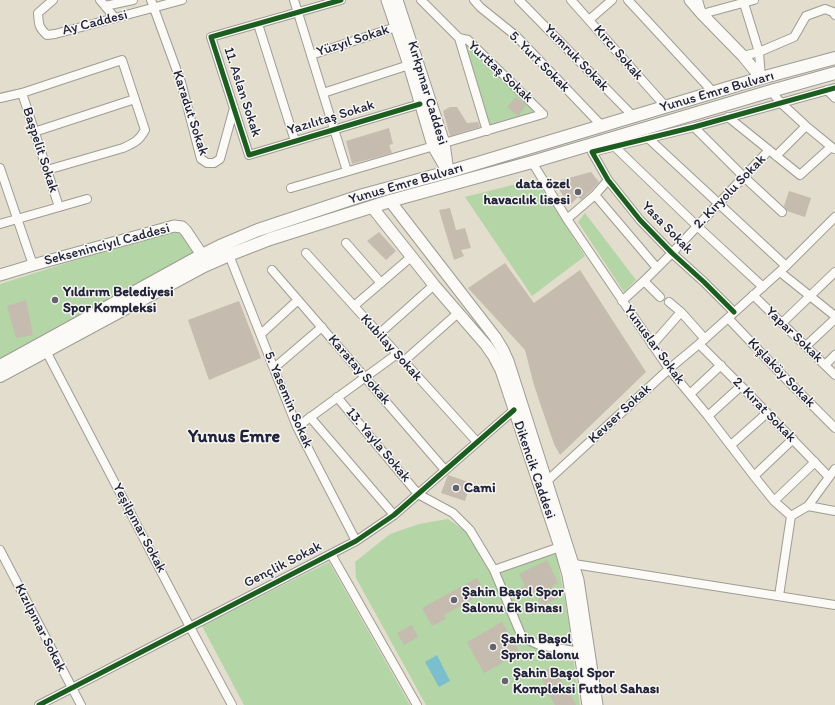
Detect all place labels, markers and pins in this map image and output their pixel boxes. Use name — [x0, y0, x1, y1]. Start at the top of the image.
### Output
place label: data özel havacılık lisesi — [483, 176, 570, 208]
marker: data özel havacılık lisesi — [573, 187, 583, 197]
place label: Yıldırım Belediyesi Spor Kompleksi — [63, 284, 174, 316]
marker: Yıldırım Belediyesi Spor Kompleksi — [50, 295, 60, 305]
place label: Cami — [464, 480, 496, 496]
marker: Cami — [451, 483, 461, 493]
place label: Şahin Başol Spor Salonu Ek Binası — [462, 584, 563, 616]
marker: Şahin Başol Spor Salonu Ek Binası — [449, 595, 459, 605]
place label: Şahin Başol Spror Salonu — [501, 631, 579, 664]
marker: Şahin Başol Spror Salonu — [488, 642, 498, 652]
place label: Şahin Başol Spor Kompleksi Futbol Sahası — [513, 665, 659, 698]
marker: Şahin Başol Spor Kompleksi Futbol Sahası — [500, 676, 510, 686]

